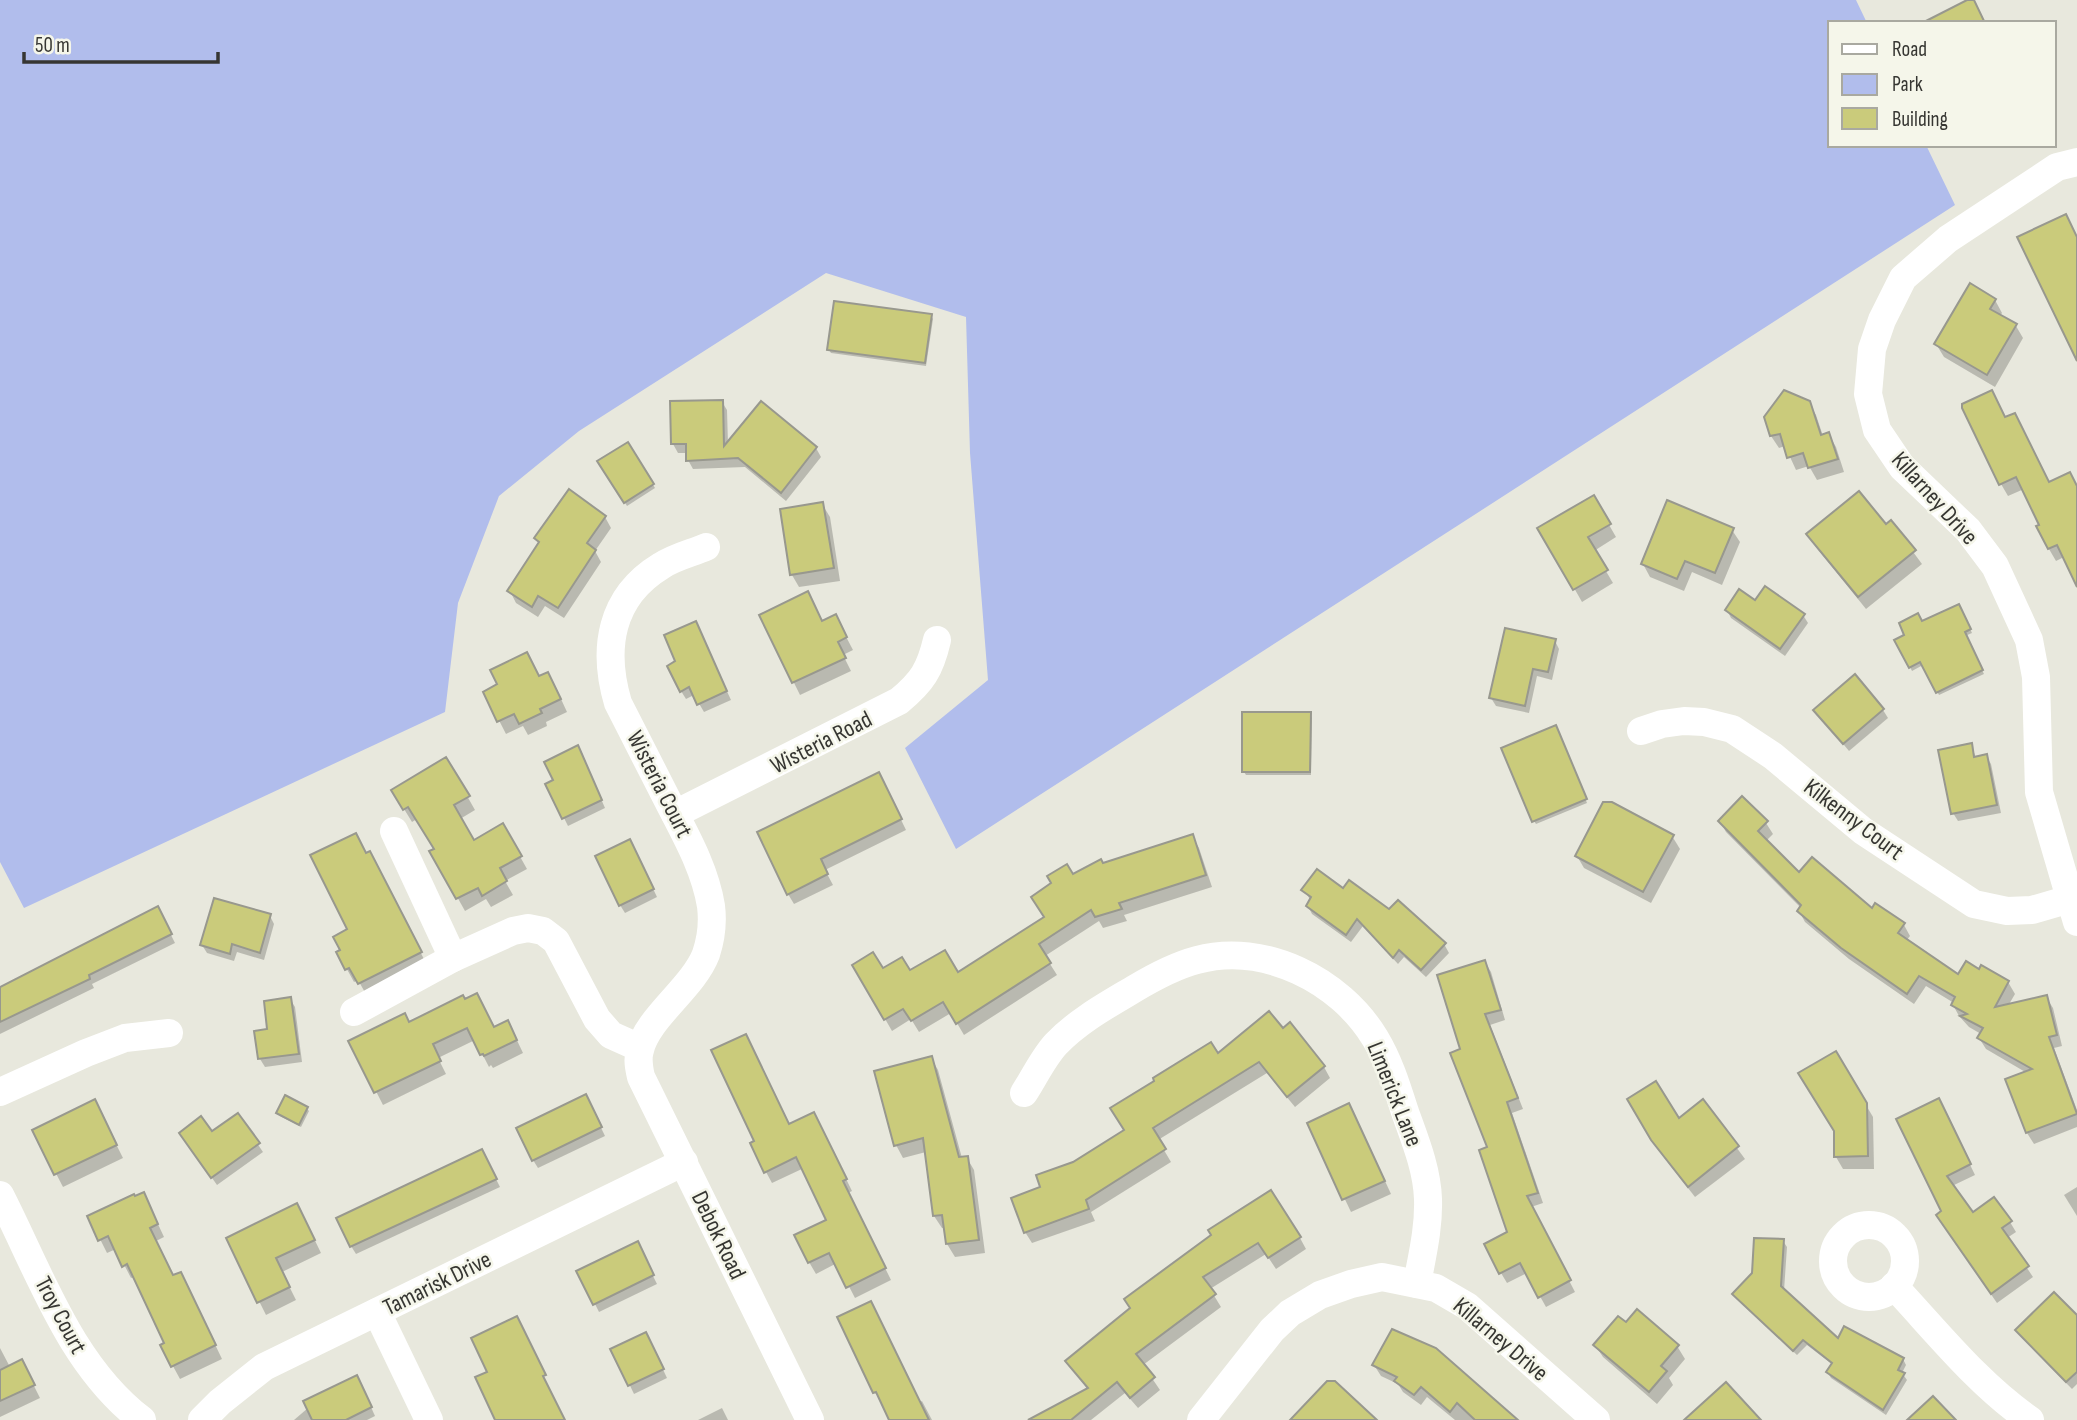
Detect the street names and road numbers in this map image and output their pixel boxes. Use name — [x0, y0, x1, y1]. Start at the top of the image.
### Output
street label: Killarney Drive — [1885, 446, 1984, 551]
street label: Wisteria Road — [766, 705, 877, 780]
street label: Wisteria Court — [620, 726, 699, 842]
street label: Kilkenny Court — [1798, 772, 1909, 866]
street label: Limerick Lane — [1360, 1038, 1429, 1151]
street label: Debok Road — [685, 1186, 752, 1284]
street label: Tamarisk Drive — [378, 1245, 496, 1322]
street label: Troy Court — [28, 1272, 93, 1359]
street label: Killarney Drive — [1447, 1291, 1554, 1388]

